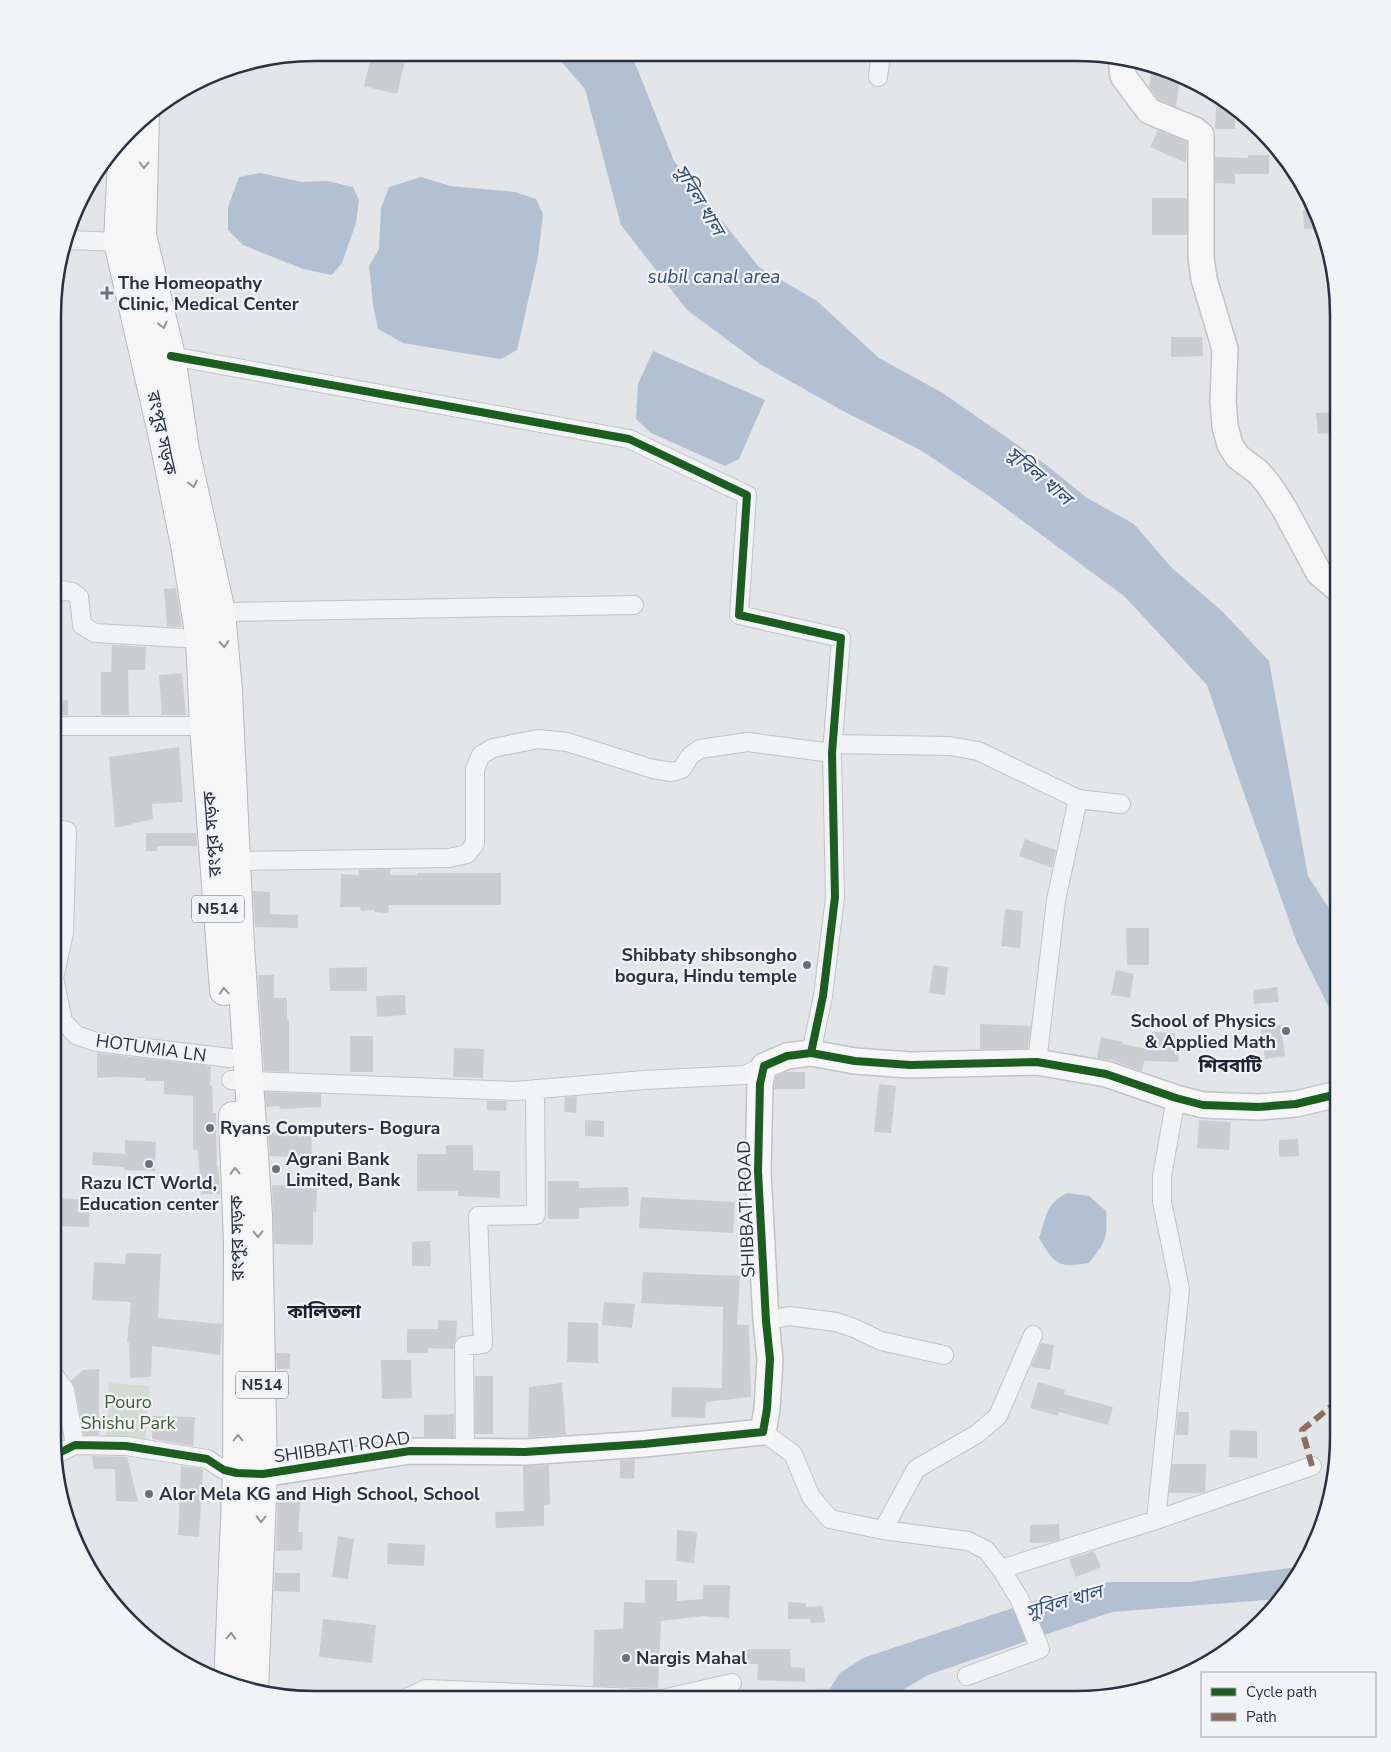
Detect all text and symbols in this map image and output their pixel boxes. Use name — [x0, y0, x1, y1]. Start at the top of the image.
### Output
water label: সুবিল খাল — [668, 160, 732, 244]
one-way arrow — [139, 161, 149, 169]
water label: subil canal area — [648, 264, 780, 290]
place label: The Homeopathy Clinic, Medical Center — [118, 271, 299, 316]
marker: The Homeopathy Clinic, Medical Center — [100, 286, 114, 300]
one-way arrow — [157, 320, 168, 329]
street label: রংপুর সড়ক — [141, 388, 183, 478]
water label: সুবিল খাল — [1001, 441, 1081, 514]
one-way arrow — [187, 480, 198, 489]
one-way arrow — [218, 640, 229, 648]
street label: রংপুর সড়ক — [197, 790, 227, 878]
road number: N514 — [192, 896, 244, 922]
place label: Shibbaty shibsongho bogura, Hindu temple — [615, 943, 797, 988]
marker: Shibbaty shibsongho bogura, Hindu temple — [801, 959, 813, 971]
one-way arrow — [219, 987, 230, 995]
place label: School of Physics & Applied Math — [1130, 1009, 1276, 1054]
marker: School of Physics & Applied Math — [1280, 1025, 1292, 1037]
street label: HOTUMIA LN — [94, 1028, 208, 1068]
district label: শিববাটি — [1197, 1053, 1262, 1079]
place label: Ryans Computers- Bogura — [220, 1116, 440, 1140]
marker: Ryans Computers- Bogura — [204, 1122, 216, 1134]
street label: SHIBBATI ROAD — [732, 1140, 760, 1278]
place label: Agrani Bank Limited, Bank — [286, 1147, 401, 1192]
marker: Razu ICT World, Education center — [143, 1158, 155, 1170]
marker: Agrani Bank Limited, Bank — [270, 1163, 282, 1175]
one-way arrow — [230, 1167, 241, 1175]
place label: Razu ICT World, Education center — [79, 1171, 219, 1216]
street label: রংপুর সড়ক — [224, 1195, 250, 1282]
one-way arrow — [253, 1230, 264, 1238]
district label: কালিতলা — [286, 1299, 361, 1325]
road number: N514 — [236, 1372, 288, 1398]
park label: Pouro Shishu Park — [80, 1390, 177, 1435]
street label: SHIBBATI ROAD — [272, 1426, 412, 1468]
one-way arrow — [232, 1434, 243, 1442]
place label: Alor Mela KG and High School, School — [159, 1482, 480, 1506]
marker: Alor Mela KG and High School, School — [143, 1488, 155, 1500]
one-way arrow — [256, 1515, 267, 1523]
water label: সুবিল খাল — [1023, 1578, 1109, 1625]
one-way arrow — [225, 1632, 236, 1640]
place label: Nargis Mahal — [636, 1646, 747, 1670]
marker: Nargis Mahal — [620, 1652, 632, 1664]
legend — [1201, 1672, 1376, 1737]
text: Cycle path — [1246, 1682, 1317, 1702]
text: Path — [1246, 1707, 1277, 1727]

